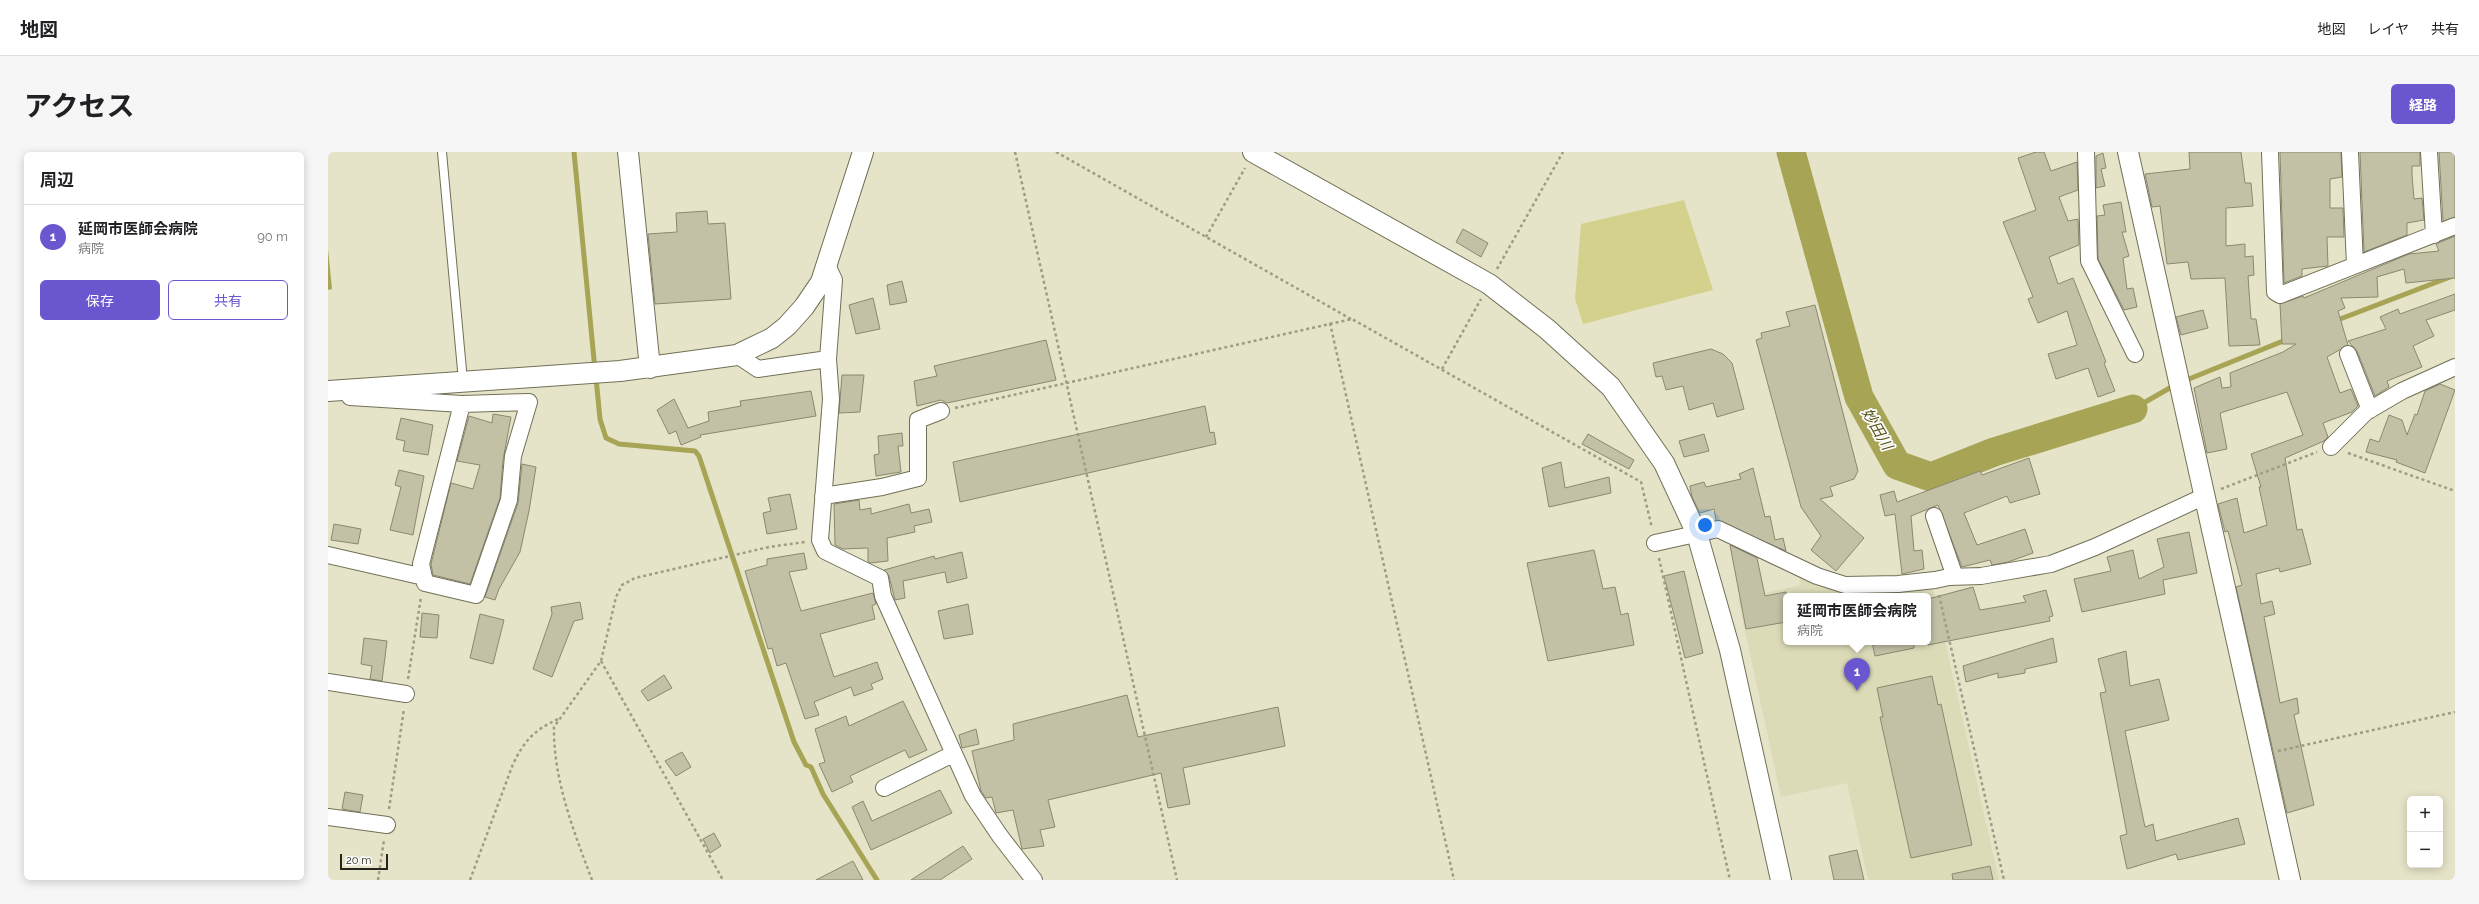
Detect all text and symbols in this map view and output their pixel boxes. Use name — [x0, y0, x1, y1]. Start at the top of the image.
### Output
text: 地図 — [20, 18, 58, 40]
text: 地図 — [2317, 21, 2345, 37]
text: レイヤ — [2367, 21, 2409, 37]
text: 共有 — [2431, 21, 2459, 37]
button: 経路 — [2391, 84, 2455, 124]
text: アクセス — [24, 90, 135, 123]
text: 周辺 — [40, 170, 74, 190]
text: 延岡市医師会病院 — [78, 220, 198, 238]
text: 1 — [50, 229, 56, 244]
text: 90 m — [257, 229, 288, 244]
text: 病院 — [78, 241, 104, 256]
button: 保存 — [40, 280, 160, 320]
button: 共有 — [168, 280, 288, 320]
water label: 妙田川 — [1858, 405, 1897, 455]
your location — [1695, 515, 1715, 535]
popup — [1783, 593, 1931, 645]
text: 延岡市医師会病院 — [1797, 602, 1917, 620]
text: 病院 — [1797, 623, 1823, 638]
pin: 1 — [1844, 658, 1870, 691]
map controls — [2407, 796, 2443, 868]
button: + — [2407, 796, 2443, 832]
button: − — [2407, 832, 2443, 868]
scale bar — [340, 852, 388, 871]
text: 20 m — [346, 854, 371, 867]

